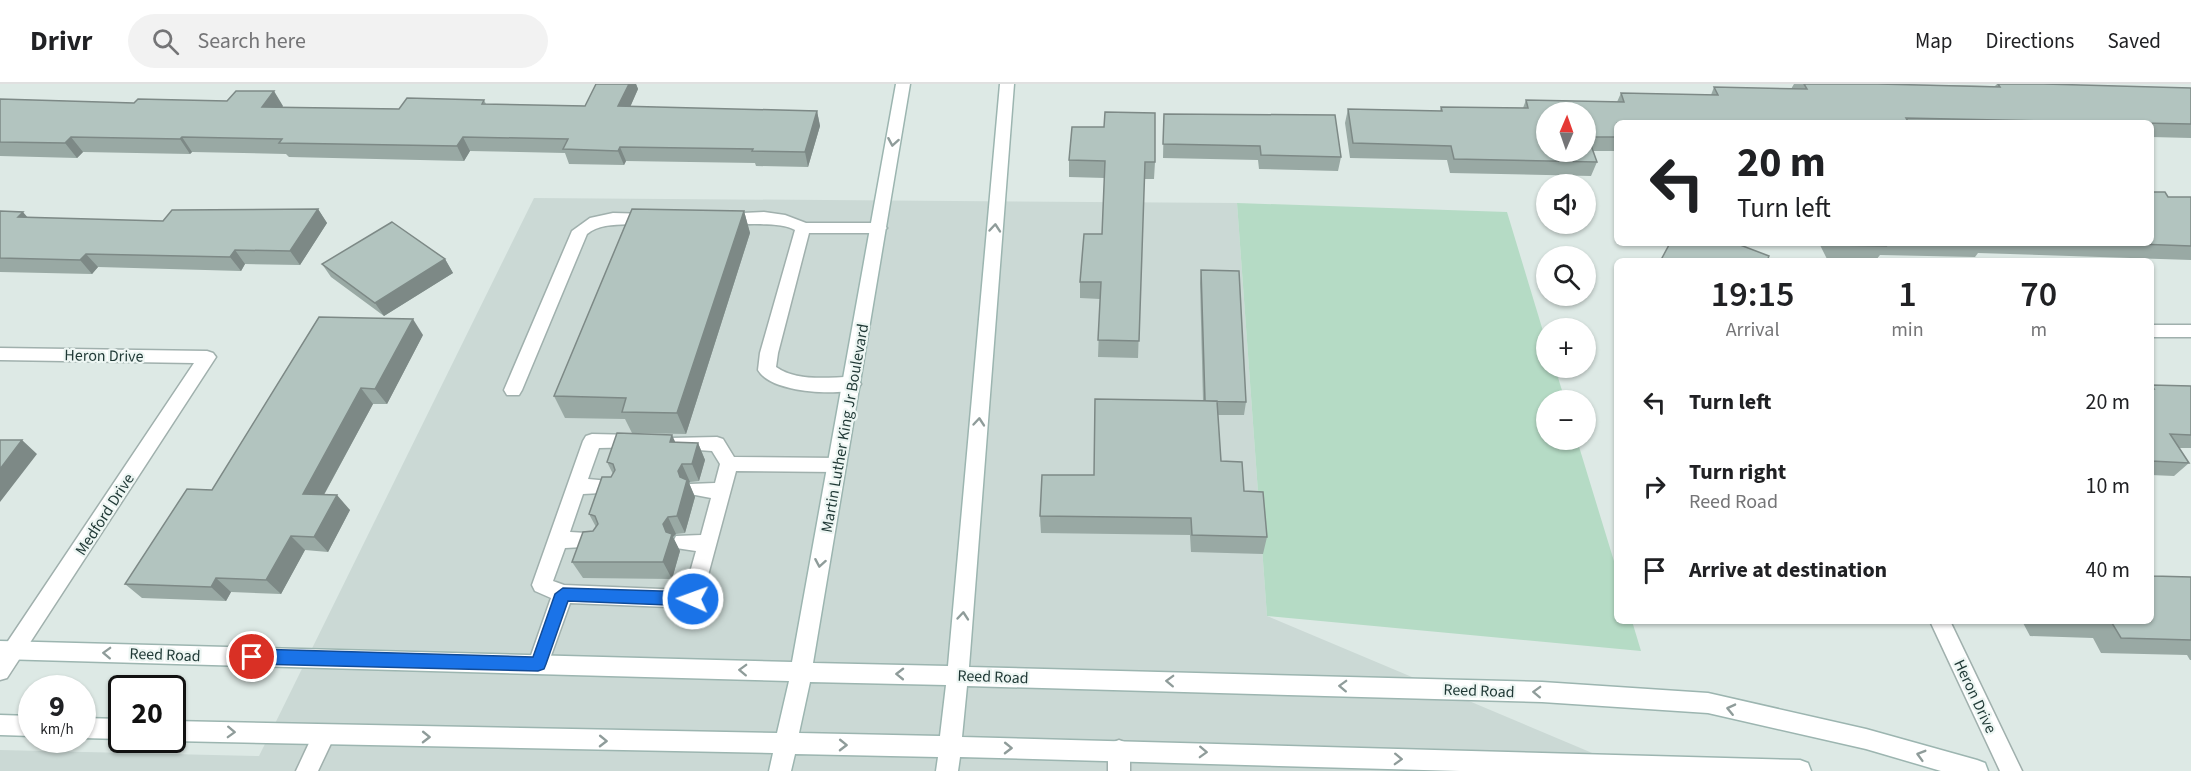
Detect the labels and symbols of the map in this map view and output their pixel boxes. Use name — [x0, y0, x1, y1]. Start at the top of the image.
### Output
north arrow — [1536, 102, 1596, 162]
one-way arrow — [888, 137, 900, 146]
one-way arrow — [988, 223, 1001, 232]
street label: Martin Luther King Jr Boulevard — [816, 322, 874, 534]
street label: Heron Drive — [64, 344, 144, 368]
one-way arrow — [972, 417, 985, 427]
street label: Medford Drive — [70, 469, 140, 560]
one-way arrow — [815, 558, 827, 567]
position arrow — [661, 567, 725, 631]
one-way arrow — [956, 612, 969, 621]
pin — [226, 631, 277, 682]
street label: Reed Road — [129, 643, 201, 667]
one-way arrow — [103, 646, 112, 659]
street label: Heron Drive — [1948, 656, 2002, 737]
one-way arrow — [738, 664, 747, 676]
street label: Reed Road — [957, 665, 1029, 689]
one-way arrow — [895, 667, 904, 680]
one-way arrow — [1165, 674, 1174, 687]
speed limit sign: 20 — [108, 675, 186, 753]
street label: Reed Road — [1443, 679, 1515, 703]
one-way arrow — [1338, 680, 1347, 692]
one-way arrow — [1533, 685, 1542, 698]
one-way arrow — [1727, 703, 1737, 716]
one-way arrow — [226, 726, 235, 739]
one-way arrow — [421, 731, 430, 743]
one-way arrow — [599, 734, 608, 747]
one-way arrow — [838, 739, 847, 751]
one-way arrow — [1004, 742, 1013, 754]
one-way arrow — [1199, 746, 1208, 759]
one-way arrow — [1916, 750, 1927, 762]
one-way arrow — [1394, 752, 1403, 765]

